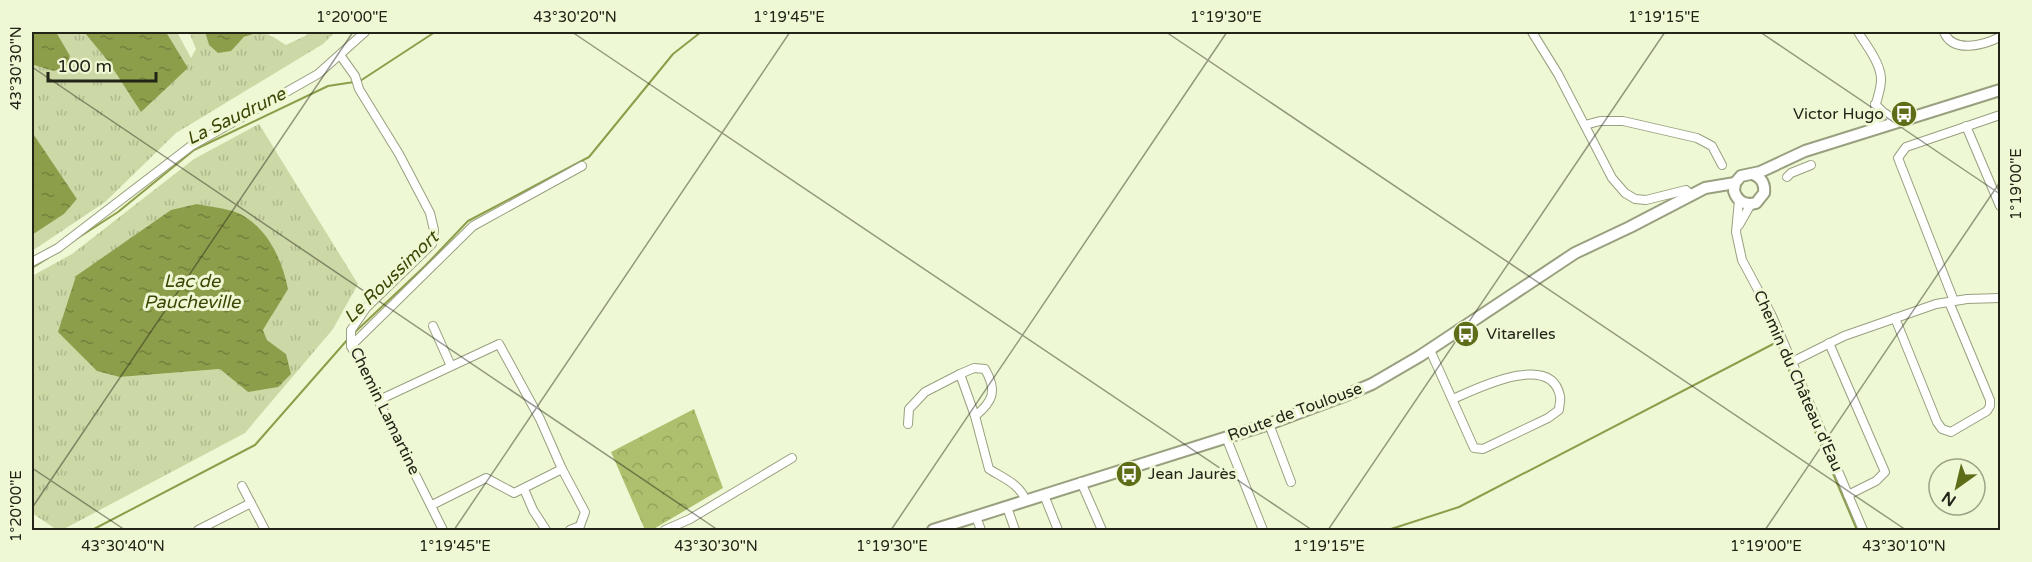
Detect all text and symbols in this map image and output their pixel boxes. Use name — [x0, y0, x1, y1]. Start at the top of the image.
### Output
text: 1°20'00"E — [316, 8, 388, 26]
text: 43°30'20"N — [533, 8, 617, 26]
text: 1°19'45"E — [753, 8, 825, 26]
text: 1°19'30"E — [1190, 8, 1262, 26]
text: 1°19'15"E — [1628, 8, 1700, 26]
text: 43°30'30"N — [7, 26, 25, 110]
scale bar — [48, 45, 156, 83]
text: 100 m — [57, 55, 112, 77]
water label: La Saudrune — [183, 82, 290, 149]
bus stop icon: Victor Hugo — [1889, 99, 1919, 129]
place label: Victor Hugo — [1793, 104, 1884, 124]
text: 1°19'00"E — [2007, 148, 2025, 220]
water label: Le Roussimort — [339, 225, 444, 328]
water label: Lac de Paucheville — [144, 270, 241, 313]
street label: Chemin du Château d'Eau — [1749, 287, 1847, 475]
bus stop icon: Vitarelles — [1451, 319, 1481, 349]
place label: Vitarelles — [1486, 324, 1556, 344]
street label: Chemin Lamartine — [345, 344, 425, 478]
street label: Route de Toulouse — [1225, 378, 1365, 446]
north arrow — [1927, 457, 1987, 517]
bus stop icon: Jean Jaurès — [1114, 459, 1144, 489]
place label: Jean Jaurès — [1148, 464, 1236, 484]
text: 1°20'00"E — [7, 470, 25, 542]
text: N — [1938, 487, 1960, 510]
text: 43°30'40"N — [81, 537, 165, 555]
text: 1°19'45"E — [419, 537, 491, 555]
text: 43°30'30"N — [674, 537, 758, 555]
text: 1°19'30"E — [856, 537, 928, 555]
text: 1°19'15"E — [1293, 537, 1365, 555]
text: 1°19'00"E — [1730, 537, 1802, 555]
text: 43°30'10"N — [1862, 537, 1946, 555]

